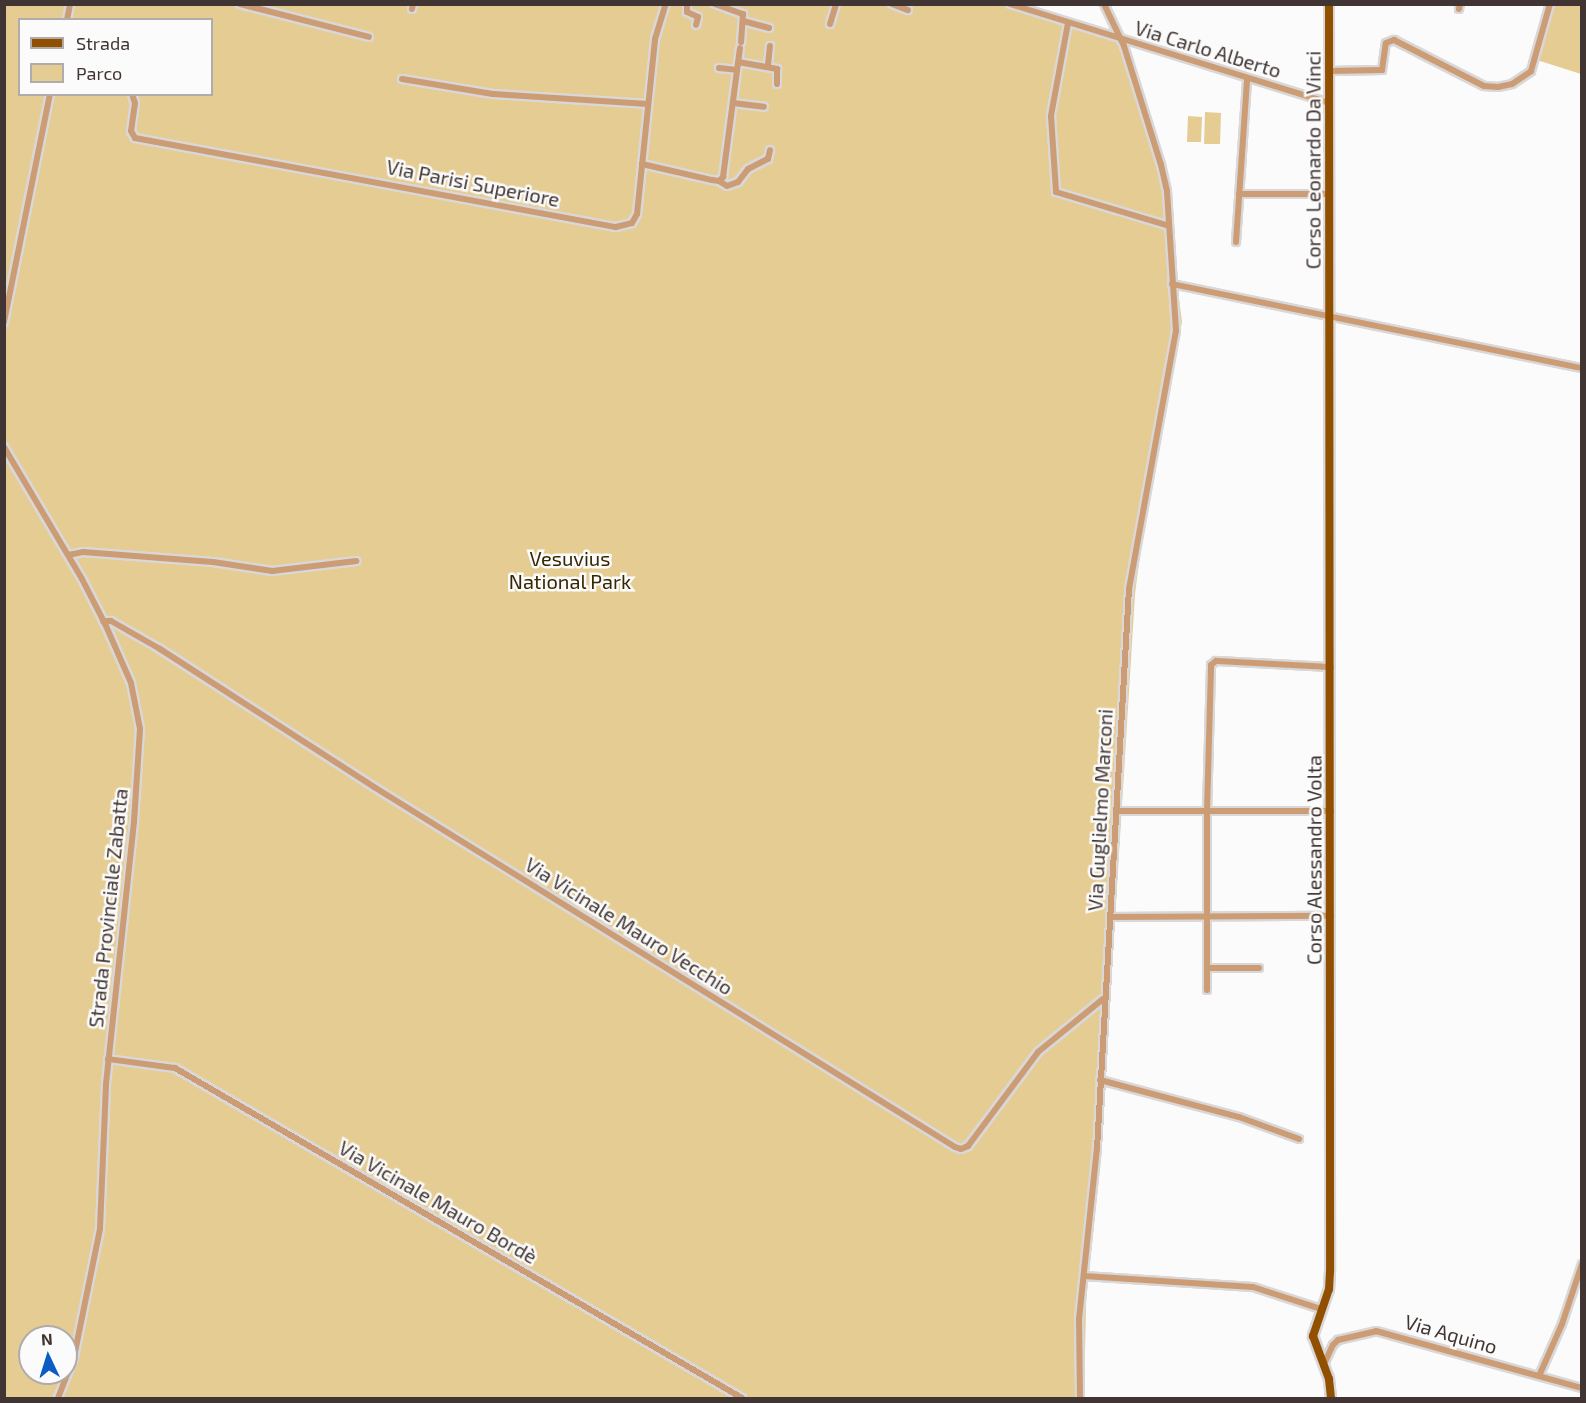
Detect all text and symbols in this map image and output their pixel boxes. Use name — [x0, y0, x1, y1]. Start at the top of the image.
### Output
street label: Via Carlo Alberto — [1132, 15, 1284, 83]
legend — [18, 18, 213, 96]
text: Strada — [76, 32, 130, 54]
street label: Corso Leonardo Da Vinci — [1301, 50, 1325, 270]
text: Parco — [76, 62, 122, 84]
street label: Via Parisi Superiore — [385, 154, 561, 212]
park label: Vesuvius National Park — [509, 546, 631, 593]
street label: Via Guglielmo Marconi — [1083, 708, 1117, 912]
street label: Corso Alessandro Volta — [1302, 754, 1326, 966]
street label: Strada Provinciale Zabatta — [84, 787, 132, 1029]
street label: Via Vicinale Mauro Vecchio — [520, 852, 738, 1000]
street label: Via Vicinale Mauro Bordè — [334, 1135, 542, 1269]
street label: Via Aquino — [1402, 1309, 1500, 1359]
north arrow — [18, 1325, 78, 1385]
text: N — [40, 1329, 53, 1348]

